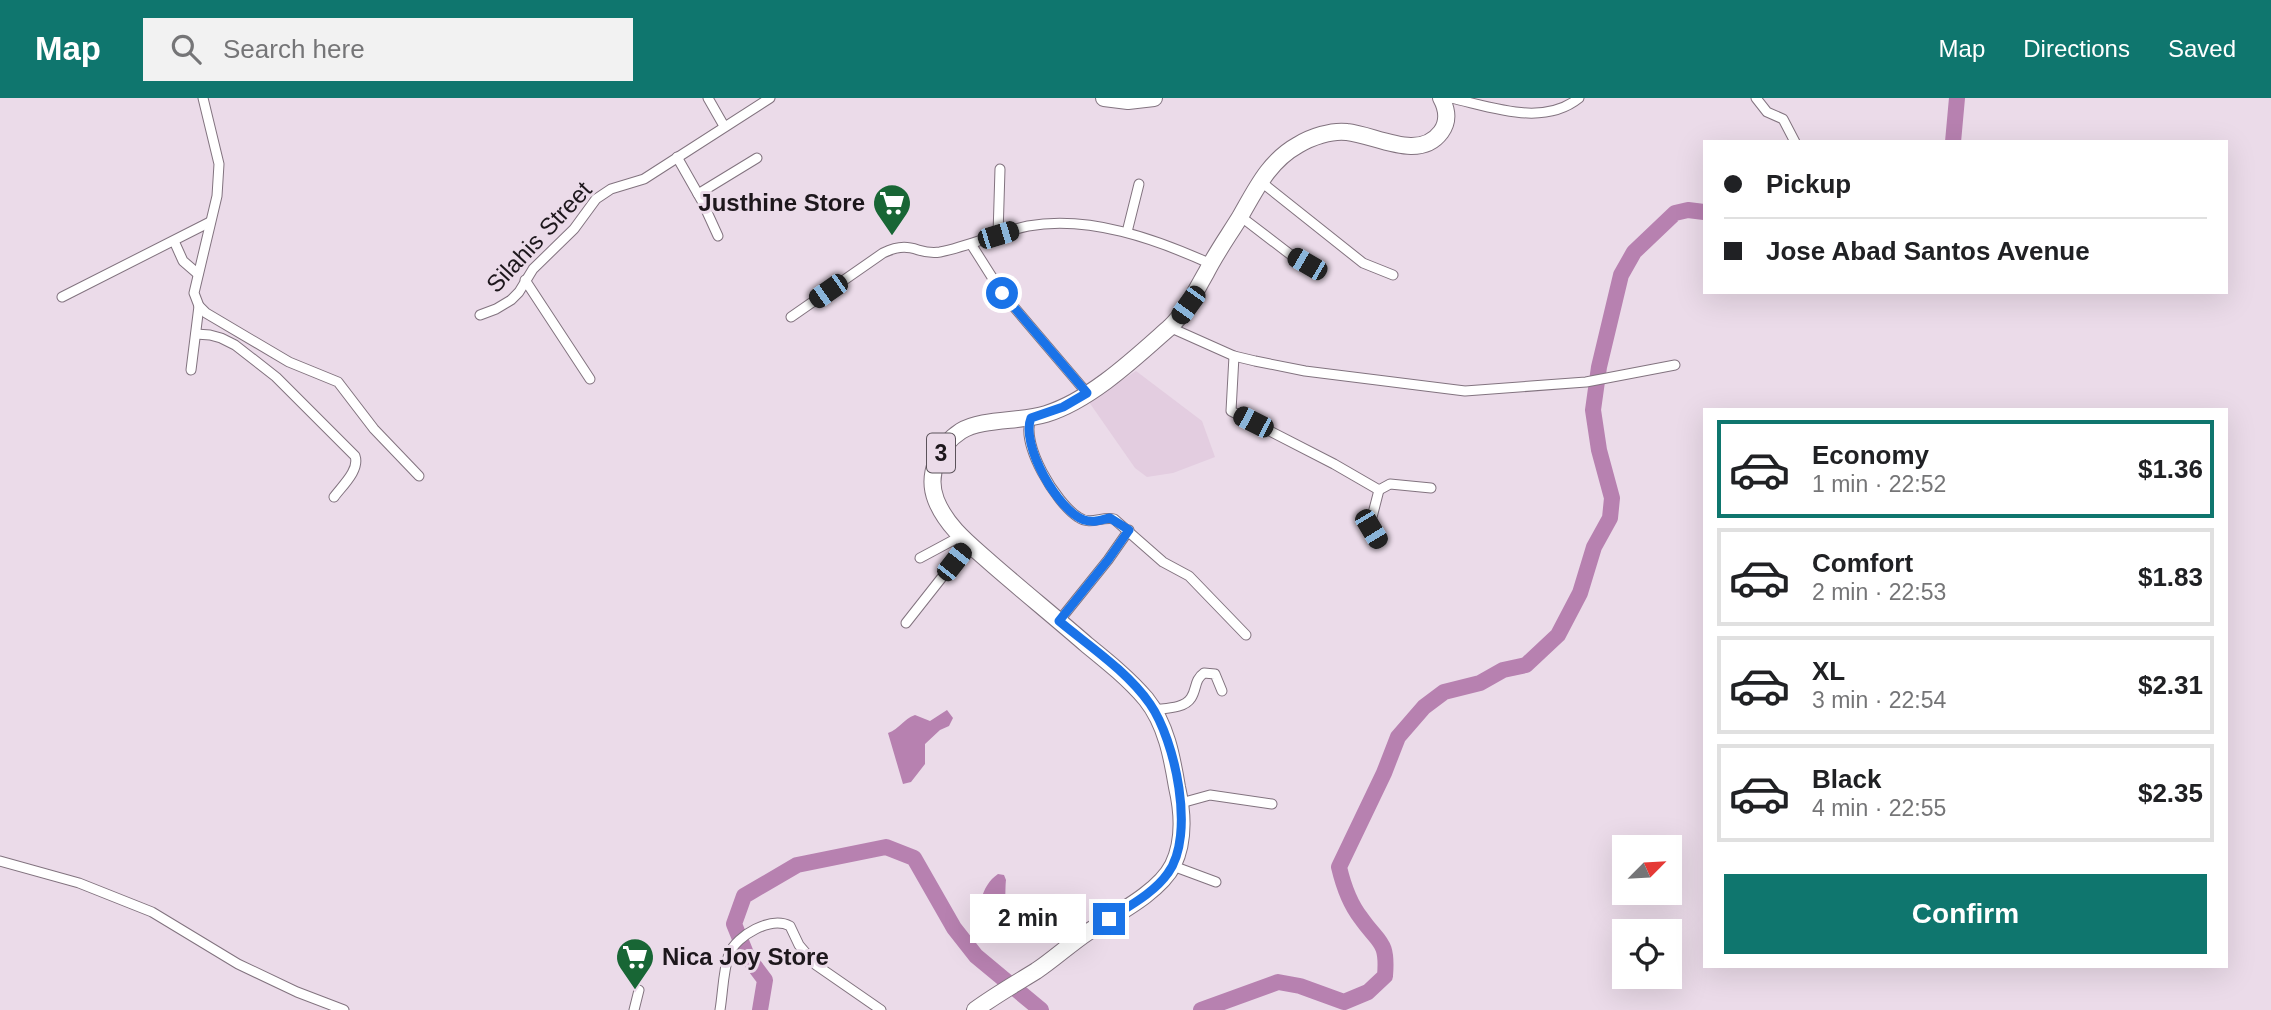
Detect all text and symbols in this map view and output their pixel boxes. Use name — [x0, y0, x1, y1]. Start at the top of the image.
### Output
search box — [143, 18, 633, 81]
text: Map — [35, 30, 101, 67]
icon: search — [167, 30, 205, 68]
text: Search here — [223, 34, 365, 64]
text: Map — [1939, 35, 1985, 62]
text: Directions — [2023, 35, 2130, 62]
text: Saved — [2168, 35, 2236, 62]
text: Pickup — [1766, 169, 1851, 199]
street label: Silahis Street — [481, 176, 597, 298]
supermarket icon: Justhine Store — [871, 182, 913, 237]
place label: Justhine Store — [698, 189, 865, 216]
car — [975, 219, 1022, 251]
text: Jose Abad Santos Avenue — [1766, 236, 2090, 266]
car — [1284, 244, 1331, 284]
car — [805, 270, 852, 312]
route start — [986, 277, 1018, 309]
car — [1168, 282, 1209, 328]
car — [1230, 403, 1277, 441]
road number: 3 — [927, 434, 955, 472]
icon: car — [1728, 438, 1791, 501]
text: Economy — [1812, 440, 1929, 470]
text: $1.36 — [2138, 454, 2203, 484]
text: 1 min · 22:52 — [1812, 471, 1946, 497]
car — [1352, 506, 1391, 552]
car — [933, 539, 976, 585]
icon: car — [1728, 546, 1791, 609]
text: Comfort — [1812, 548, 1913, 578]
text: $1.83 — [2138, 562, 2203, 592]
text: 2 min · 22:53 — [1812, 579, 1946, 605]
icon: car — [1728, 654, 1791, 717]
text: XL — [1812, 656, 1845, 686]
text: $2.31 — [2138, 670, 2203, 700]
text: 3 min · 22:54 — [1812, 687, 1946, 713]
icon: car — [1728, 762, 1791, 825]
text: Black — [1812, 764, 1881, 794]
text: $2.35 — [2138, 778, 2203, 808]
text: 4 min · 22:55 — [1812, 795, 1946, 821]
north arrow — [1612, 835, 1682, 905]
map controls — [1612, 835, 1682, 989]
button: Confirm — [1724, 874, 2207, 954]
callout: 2 min — [969, 894, 1084, 944]
route end — [1093, 903, 1125, 935]
text: 2 min — [998, 905, 1058, 931]
button: locate — [1612, 919, 1682, 989]
supermarket icon: Nica Joy Store — [614, 936, 656, 991]
place label: Nica Joy Store — [662, 943, 829, 970]

